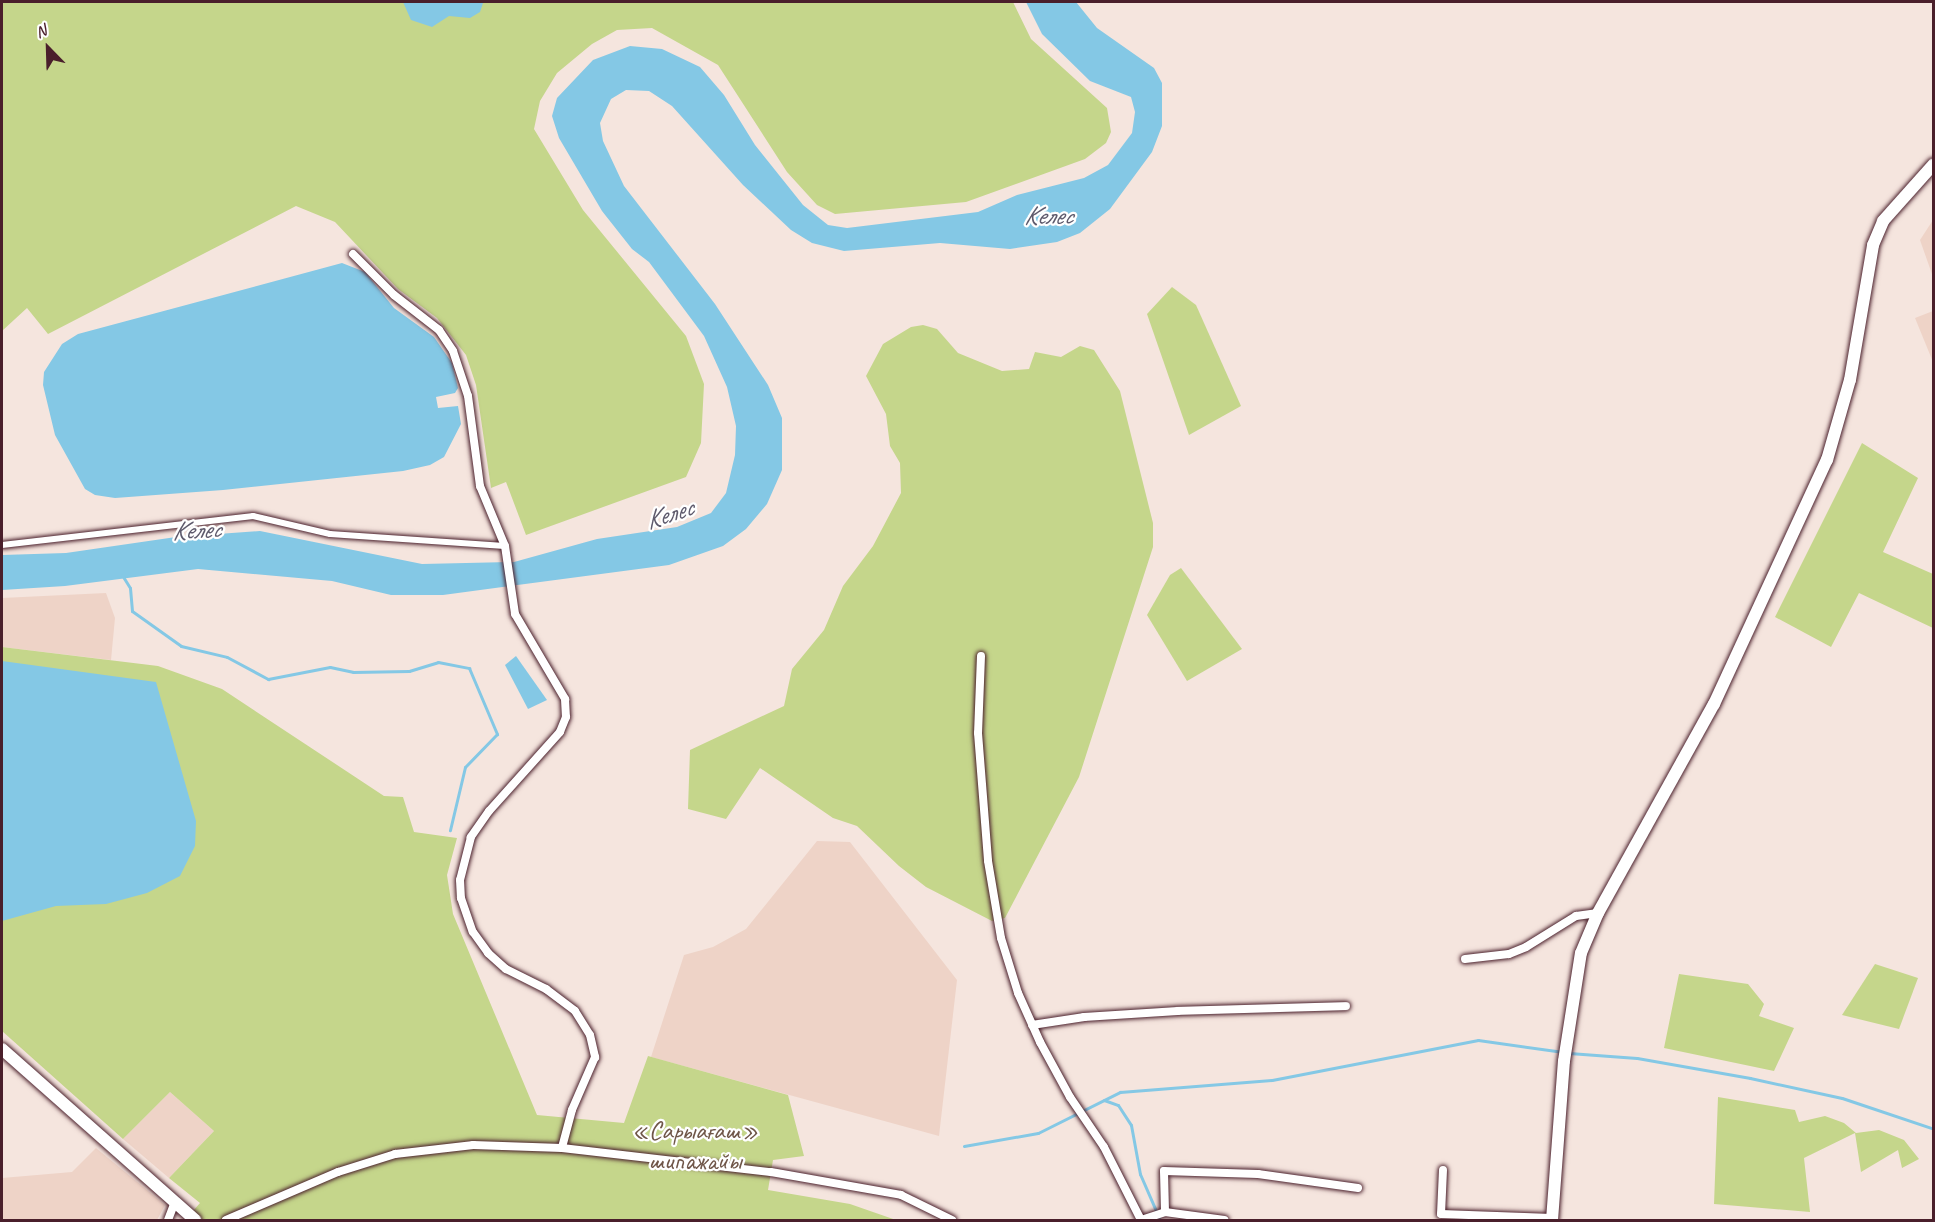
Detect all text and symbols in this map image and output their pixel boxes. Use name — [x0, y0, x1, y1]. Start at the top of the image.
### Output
north arrow — [18, 18, 78, 78]
text: N — [33, 20, 49, 43]
water label: Келес — [1024, 200, 1072, 232]
water label: Келес — [641, 491, 697, 537]
water label: Келес — [171, 513, 221, 547]
park label: «Сарыағаш» шипажайы — [632, 1115, 758, 1176]

